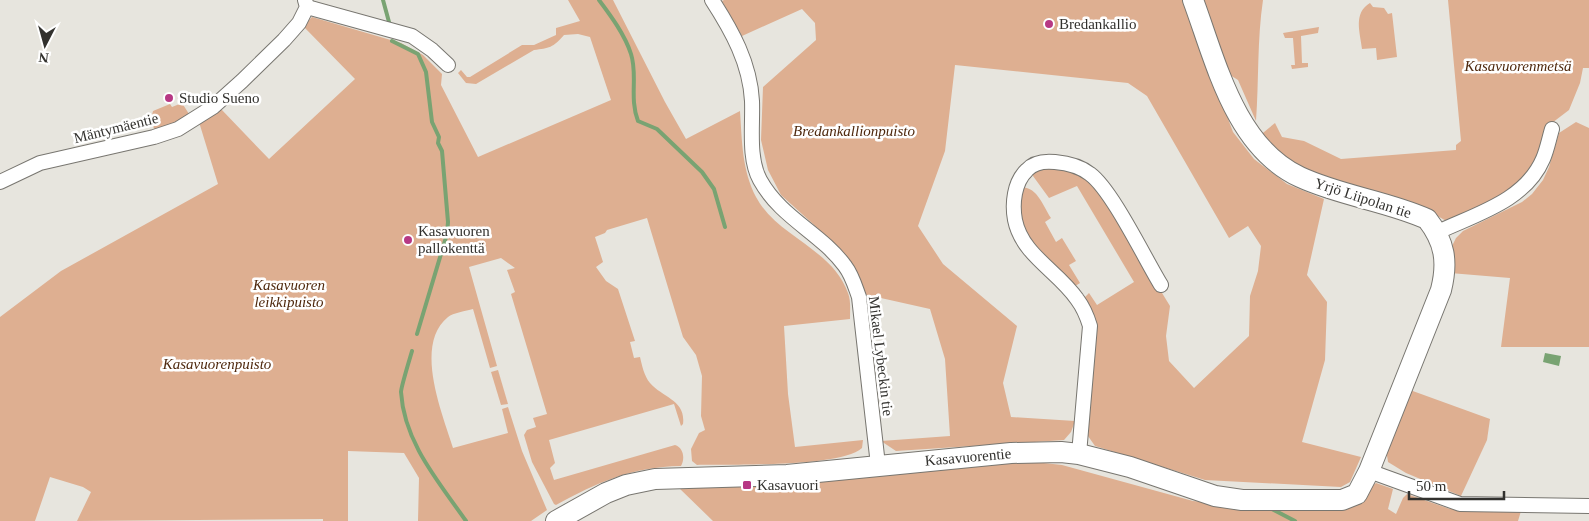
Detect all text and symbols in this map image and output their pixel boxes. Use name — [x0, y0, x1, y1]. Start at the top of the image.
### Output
place label: Bredankallio — [1059, 16, 1136, 32]
marker: Bredankallio — [1043, 18, 1055, 30]
north arrow — [20, 20, 70, 70]
text: N — [38, 49, 50, 65]
park label: Kasavuorenmetsä — [1464, 58, 1571, 74]
place label: Studio Sueno — [179, 90, 259, 106]
marker: Studio Sueno — [163, 92, 175, 104]
street label: Mäntymäentie — [72, 110, 160, 146]
park label: Bredankallionpuisto — [793, 123, 915, 139]
street label: Yrjö Liipolan tie — [1313, 175, 1414, 221]
place label: Kasavuoren pallokenttä — [418, 223, 490, 256]
marker: Kasavuoren pallokenttä — [402, 234, 414, 246]
park label: Kasavuoren leikkipuisto — [252, 277, 325, 310]
street label: Mikael Lybeckin tie — [866, 295, 896, 417]
park label: Kasavuorenpuisto — [162, 356, 272, 372]
street label: Kasavuorentie — [924, 445, 1012, 469]
scale bar — [1409, 468, 1504, 500]
place label: Kasavuori — [757, 477, 819, 493]
text: 50 m — [1416, 478, 1447, 494]
marker: Kasavuori — [741, 479, 753, 491]

